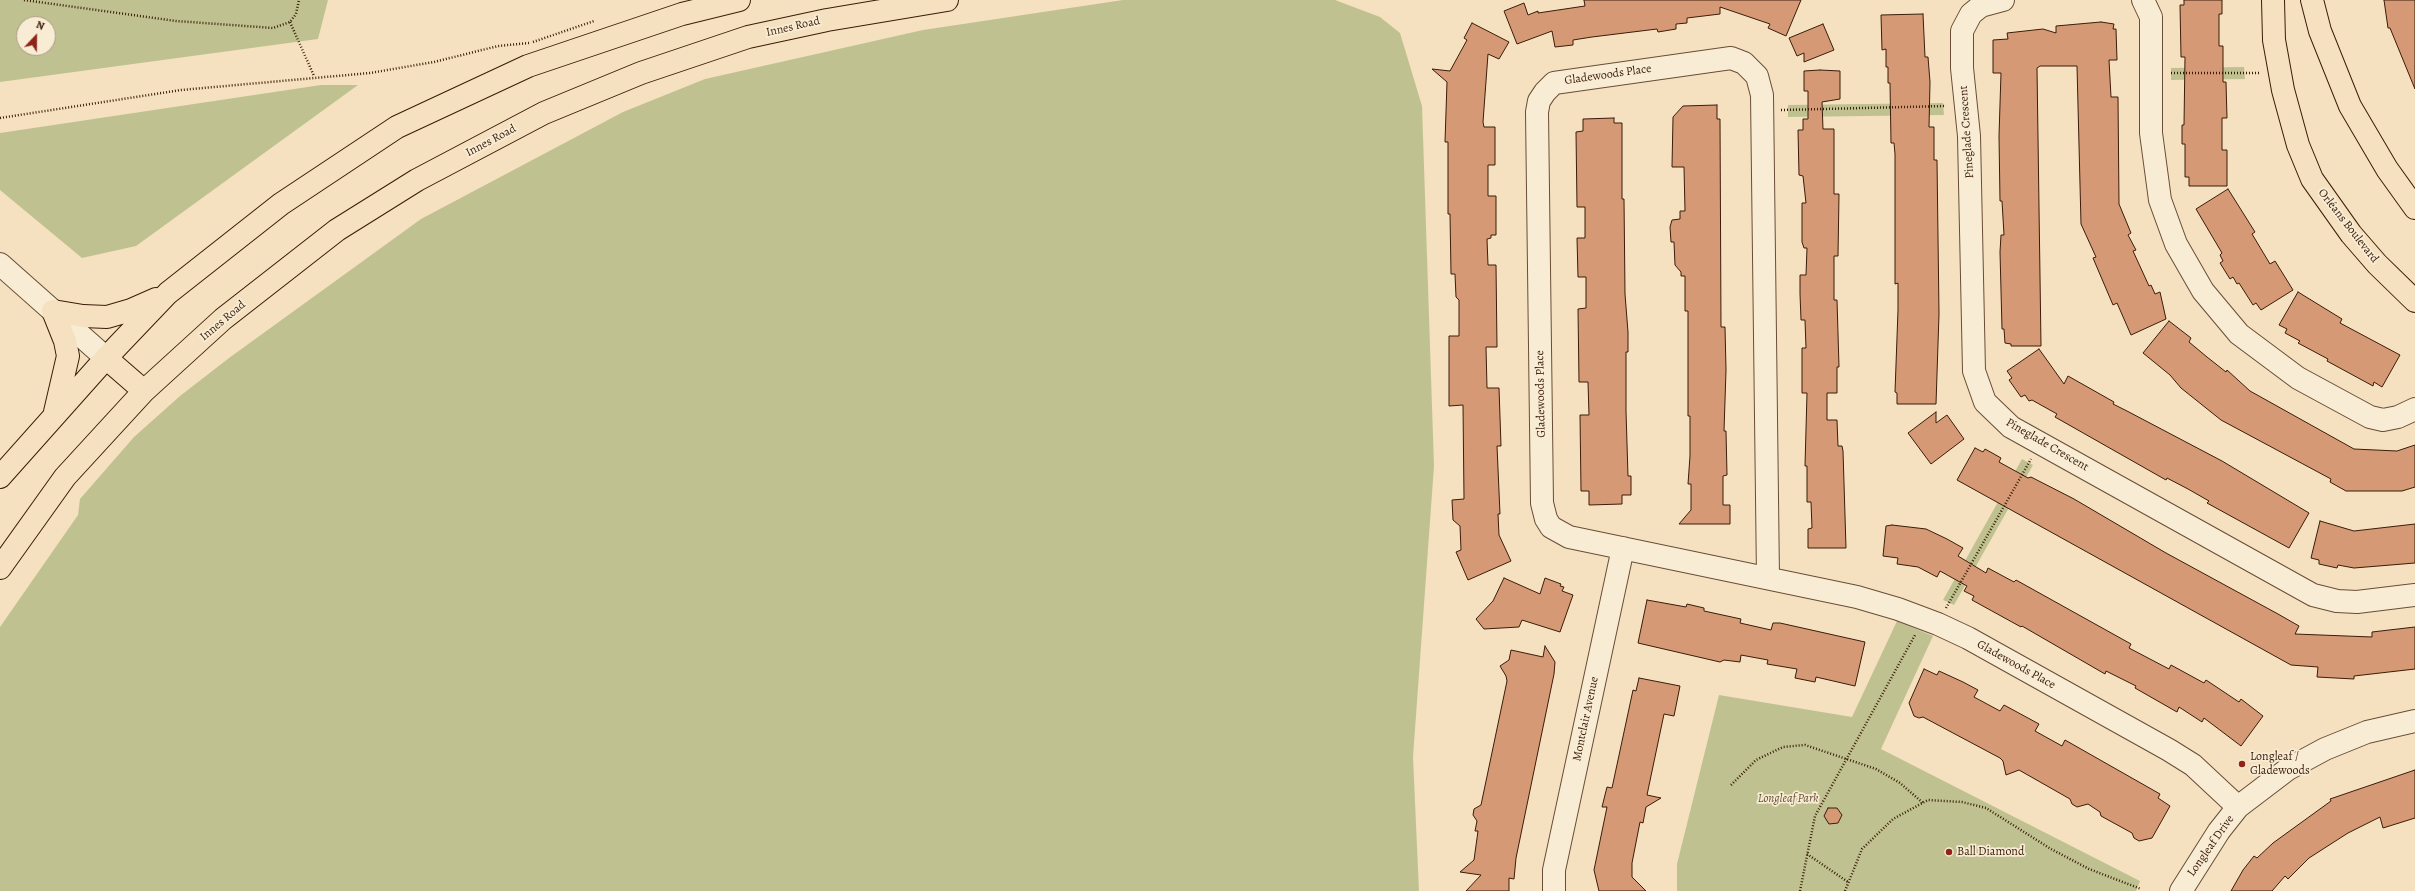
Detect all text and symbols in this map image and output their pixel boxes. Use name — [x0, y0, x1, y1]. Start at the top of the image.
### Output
street label: Innes Road — [765, 14, 821, 40]
north arrow — [16, 16, 56, 56]
text: N — [34, 17, 47, 34]
street label: Gladewoods Place — [1564, 62, 1652, 88]
street label: Pineglade Crescent — [1957, 85, 1977, 179]
street label: Innes Road — [463, 122, 519, 160]
street label: Orléans Boulevard — [2315, 186, 2381, 266]
street label: Innes Road — [197, 298, 249, 344]
street label: Gladewoods Place — [1533, 350, 1549, 438]
street label: Pineglade Crescent — [2003, 415, 2091, 475]
street label: Gladewoods Place — [1974, 637, 2058, 693]
street label: Montclair Avenue — [1570, 675, 1602, 763]
place label: Longleaf / Gladewoods — [2250, 750, 2310, 778]
marker: Longleaf / Gladewoods — [2237, 759, 2247, 769]
park label: Longleaf Park — [1758, 792, 1818, 806]
street label: Longleaf Drive — [2185, 812, 2237, 880]
place label: Ball Diamond — [1957, 845, 2024, 859]
marker: Ball Diamond — [1944, 847, 1954, 857]

